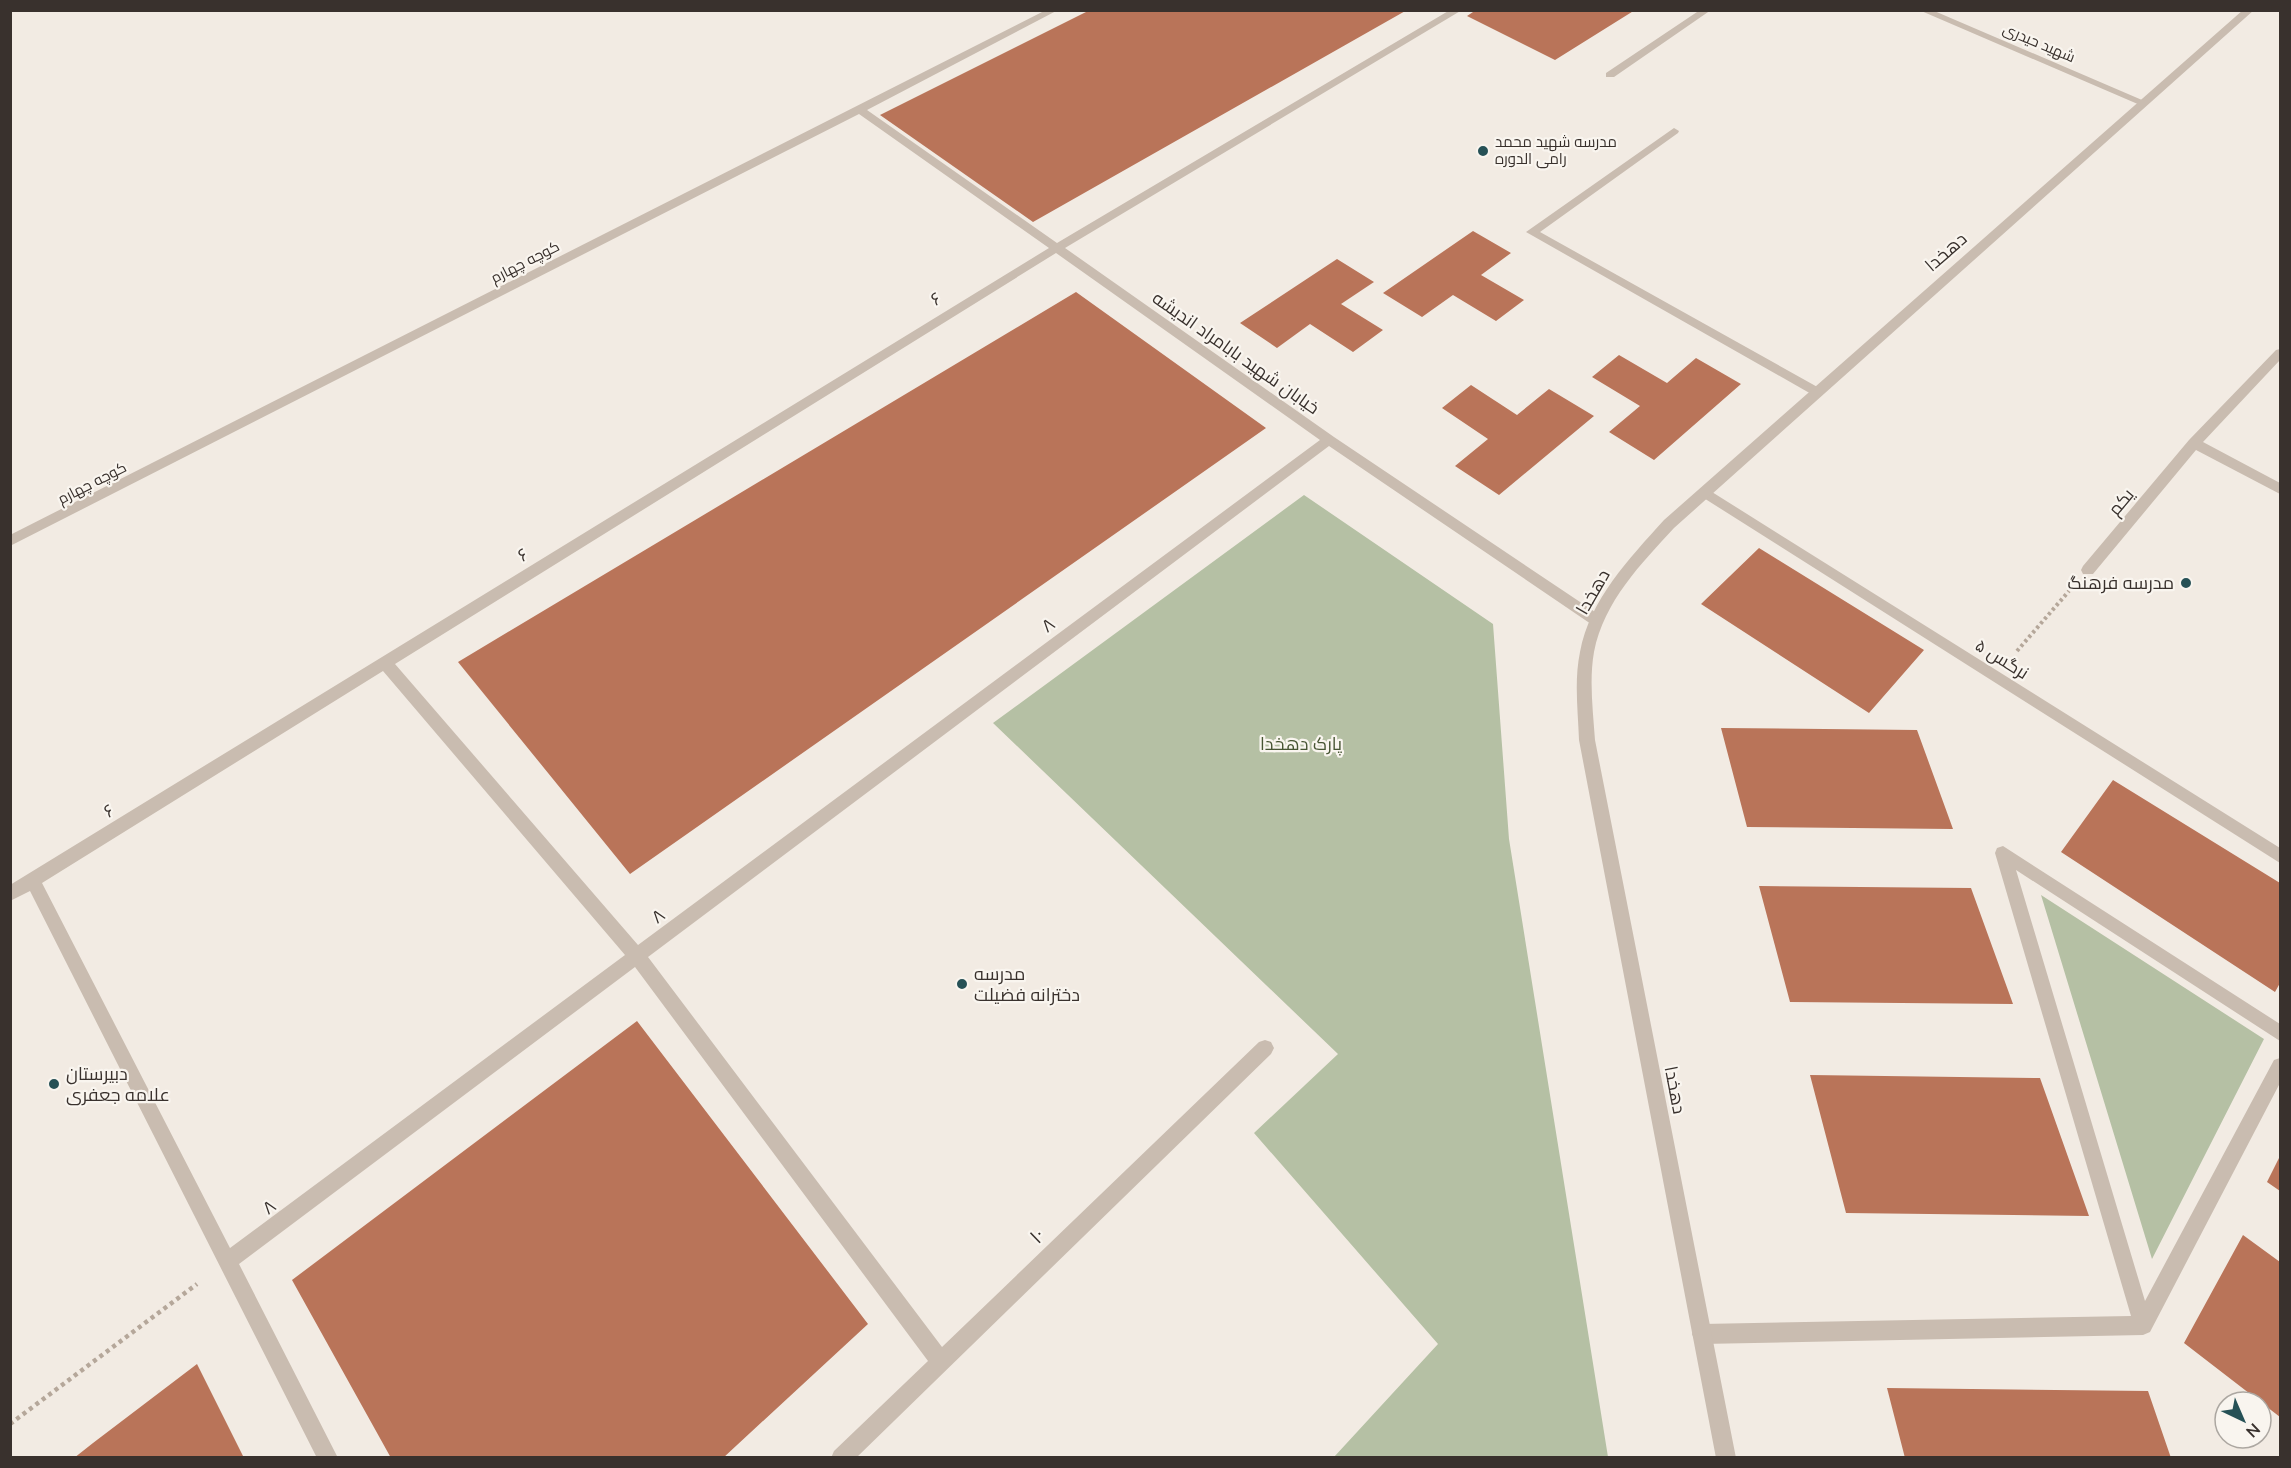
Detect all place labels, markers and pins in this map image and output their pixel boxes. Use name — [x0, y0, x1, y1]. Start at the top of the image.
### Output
place label: مدرسه شهید محمد رامی الدوره — [1495, 132, 1617, 169]
marker: مدرسه شهید محمد رامی الدوره — [1476, 144, 1490, 158]
place label: مدرسه فرهنگ — [2068, 571, 2174, 595]
marker: مدرسه فرهنگ — [2179, 576, 2193, 590]
place label: مدرسه دخترانه فضيلت — [974, 962, 1080, 1007]
marker: مدرسه دخترانه فضيلت — [955, 977, 969, 991]
place label: دبیرستان علامه جعفری — [66, 1062, 170, 1107]
marker: دبیرستان علامه جعفری — [47, 1077, 61, 1091]

